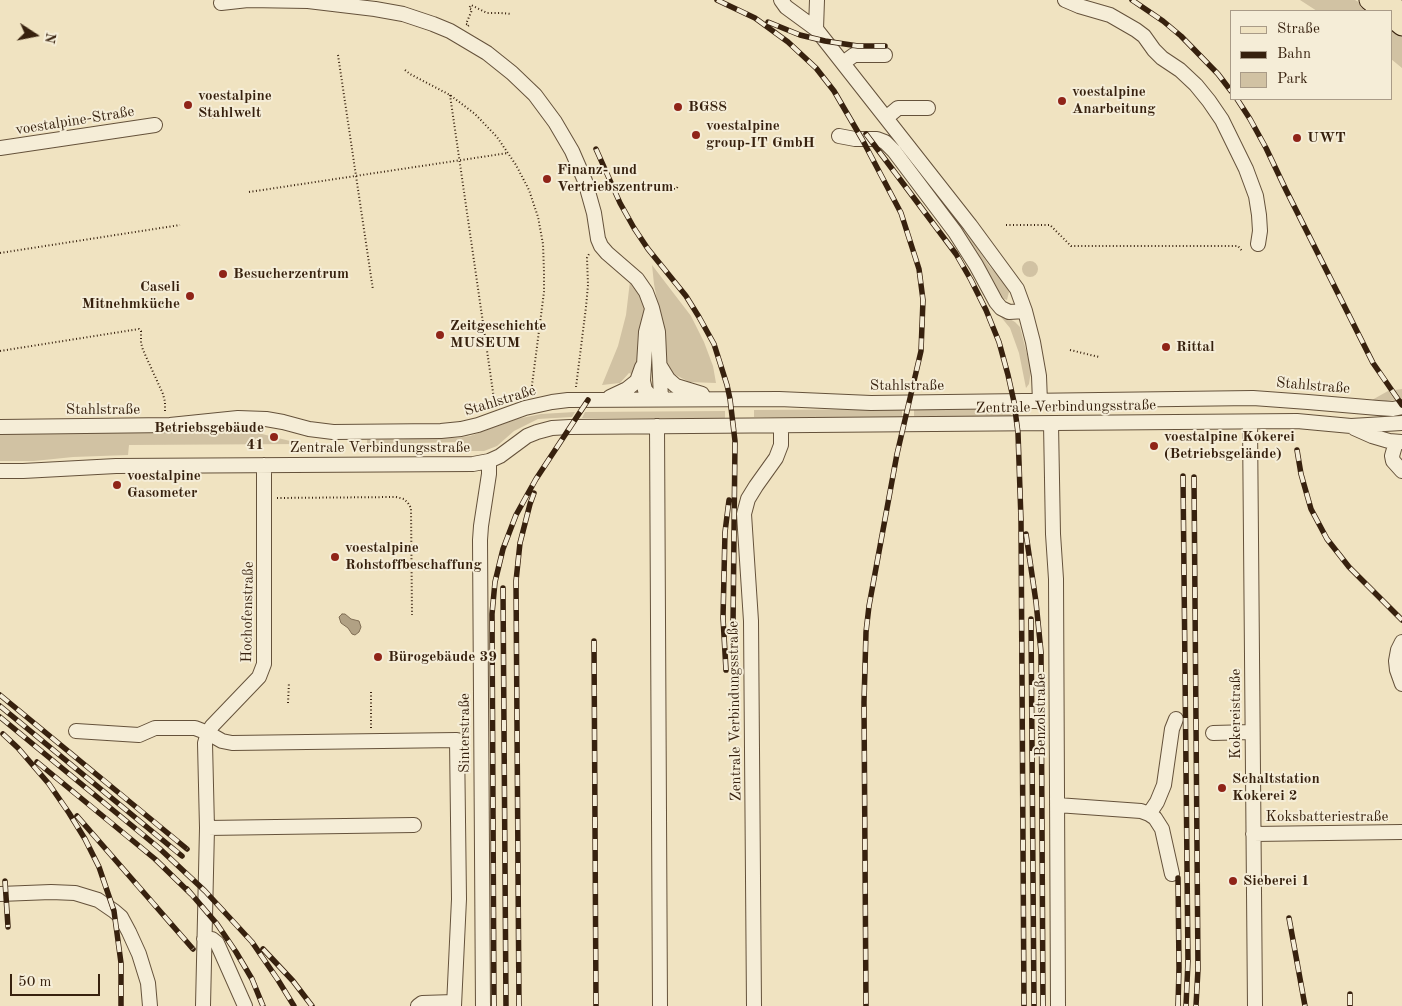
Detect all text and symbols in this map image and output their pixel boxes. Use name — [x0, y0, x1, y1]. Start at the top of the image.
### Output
north arrow — [10, 10, 60, 60]
legend — [1230, 10, 1392, 100]
text: Straße — [1277, 22, 1320, 37]
text: N — [42, 31, 58, 44]
text: Bahn — [1277, 47, 1311, 62]
text: Park — [1277, 72, 1308, 87]
place label: voestalpine Anarbeitung — [1072, 83, 1156, 118]
place label: voestalpine Stahlwelt — [198, 87, 272, 122]
marker: voestalpine Anarbeitung — [1056, 95, 1068, 107]
place label: BG88 — [688, 98, 727, 116]
marker: voestalpine Stahlwelt — [182, 99, 194, 111]
marker: BG88 — [672, 101, 684, 113]
street label: voestalpine-Straße — [14, 103, 136, 139]
place label: voestalpine group-IT GmbH — [706, 117, 815, 152]
marker: voestalpine group-IT GmbH — [690, 129, 702, 141]
place label: UWT — [1307, 129, 1346, 147]
marker: UWT — [1291, 132, 1303, 144]
place label: Finanz- und Vertriebszentrum — [557, 161, 673, 196]
marker: Finanz- und Vertriebszentrum — [541, 173, 553, 185]
place label: Besucherzentrum — [233, 265, 349, 283]
marker: Besucherzentrum — [217, 268, 229, 280]
place label: Caseli Mitnehmküche — [82, 278, 180, 313]
marker: Caseli Mitnehmküche — [184, 290, 196, 302]
place label: Zeitgeschichte MUSEUM — [450, 317, 546, 352]
marker: Zeitgeschichte MUSEUM — [434, 329, 446, 341]
place label: Rittal — [1176, 338, 1215, 356]
marker: Rittal — [1160, 341, 1172, 353]
street label: Stahlstraße — [1275, 374, 1351, 398]
street label: Stahlstraße — [870, 377, 944, 395]
street label: Stahlstraße — [462, 382, 538, 420]
street label: Zentrale Verbindungsstraße — [976, 396, 1156, 418]
street label: Stahlstraße — [66, 401, 140, 419]
place label: Betriebsgebäude 41 — [154, 419, 264, 454]
place label: voestalpine Kokerei (Betriebsgelände) — [1164, 428, 1295, 463]
marker: Betriebsgebäude 41 — [268, 431, 280, 443]
street label: Zentrale Verbindungsstraße — [290, 439, 470, 457]
marker: voestalpine Kokerei (Betriebsgelände) — [1148, 440, 1160, 452]
place label: voestalpine Gasometer — [127, 467, 201, 502]
marker: voestalpine Gasometer — [111, 479, 123, 491]
place label: voestalpine Rohstoffbeschaffung — [345, 539, 482, 574]
marker: voestalpine Rohstoffbeschaffung — [329, 551, 341, 563]
street label: Hochofenstraße — [238, 561, 258, 663]
street label: Zentrale Verbindungsstraße — [724, 621, 746, 801]
place label: Bürogebäude 39 — [388, 648, 497, 666]
marker: Bürogebäude 39 — [372, 651, 384, 663]
street label: Kokereistraße — [1227, 669, 1245, 759]
street label: Benzolstraße — [1032, 673, 1050, 757]
street label: Sinterstraße — [456, 693, 474, 773]
place label: Schaltstation Kokerei 2 — [1232, 770, 1320, 805]
marker: Schaltstation Kokerei 2 — [1216, 782, 1228, 794]
street label: Koksbatteriestraße — [1266, 808, 1388, 826]
place label: Sieberei 1 — [1243, 872, 1310, 890]
marker: Sieberei 1 — [1227, 875, 1239, 887]
scale bar — [12, 964, 102, 996]
text: 50 m — [18, 975, 52, 990]

